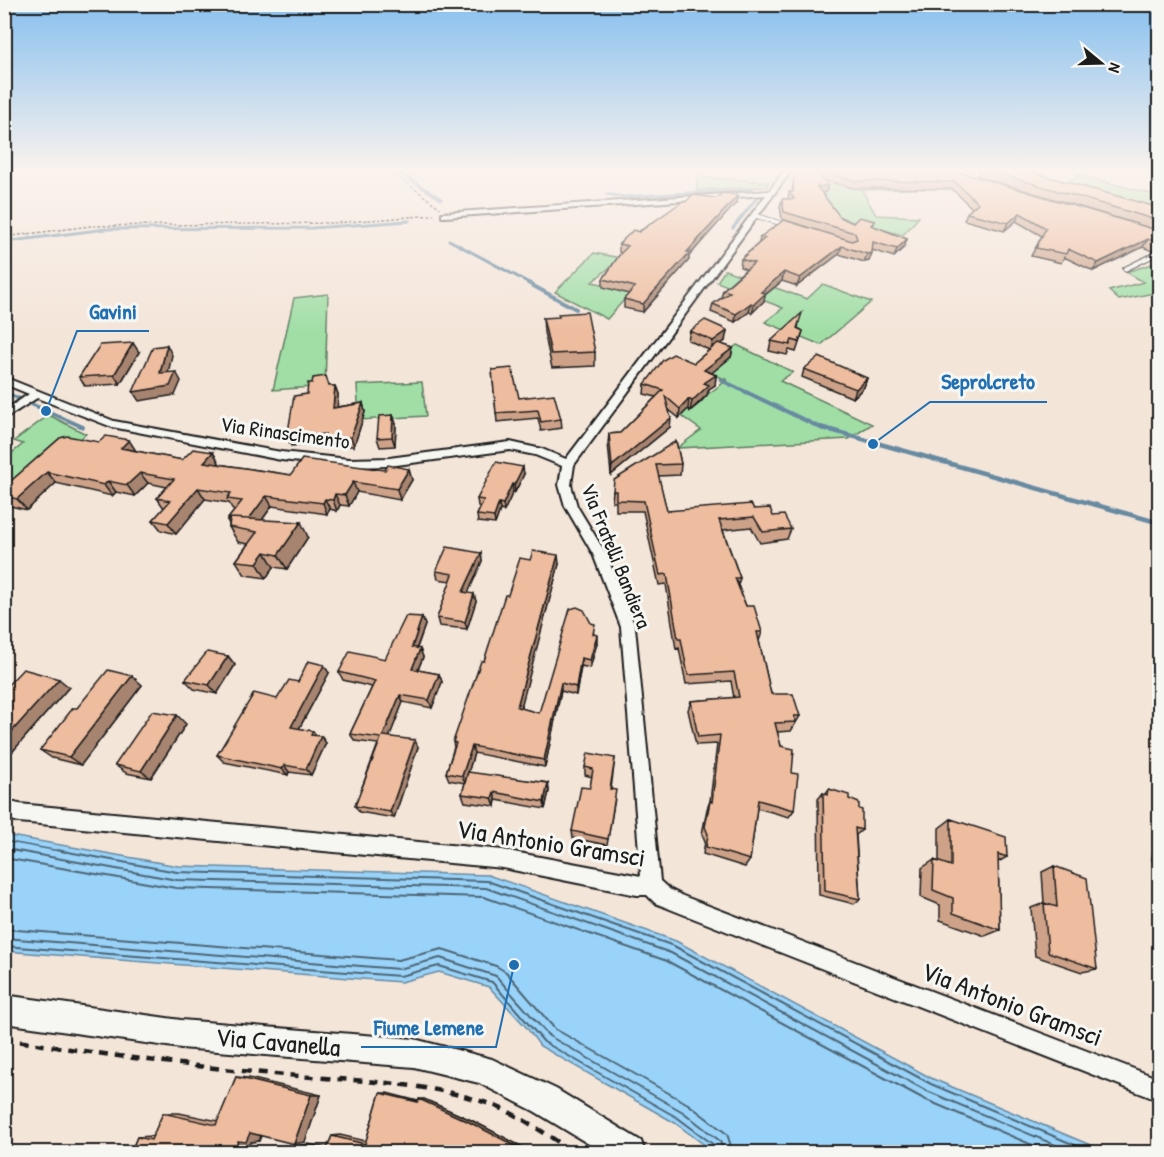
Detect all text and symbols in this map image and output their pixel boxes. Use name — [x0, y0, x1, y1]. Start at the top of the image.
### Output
north arrow — [1071, 33, 1131, 93]
text: N — [1103, 60, 1127, 76]
callout: Gavini — [77, 291, 149, 331]
text: Gavini — [89, 296, 137, 326]
callout: Seprolcreto — [930, 362, 1047, 402]
text: Seprolcreto — [941, 366, 1035, 397]
street label: Via Rinascimento — [219, 409, 352, 456]
street label: Via Fratelli Bandiera — [574, 479, 659, 633]
street label: Via Antonio Gramsci — [454, 810, 648, 875]
street label: Via Antonio Gramsci — [917, 953, 1108, 1054]
callout: Fiume Lemene — [361, 1007, 496, 1047]
text: Fiume Lemene — [373, 1012, 484, 1042]
street label: Via Cavanella — [214, 1019, 342, 1064]

